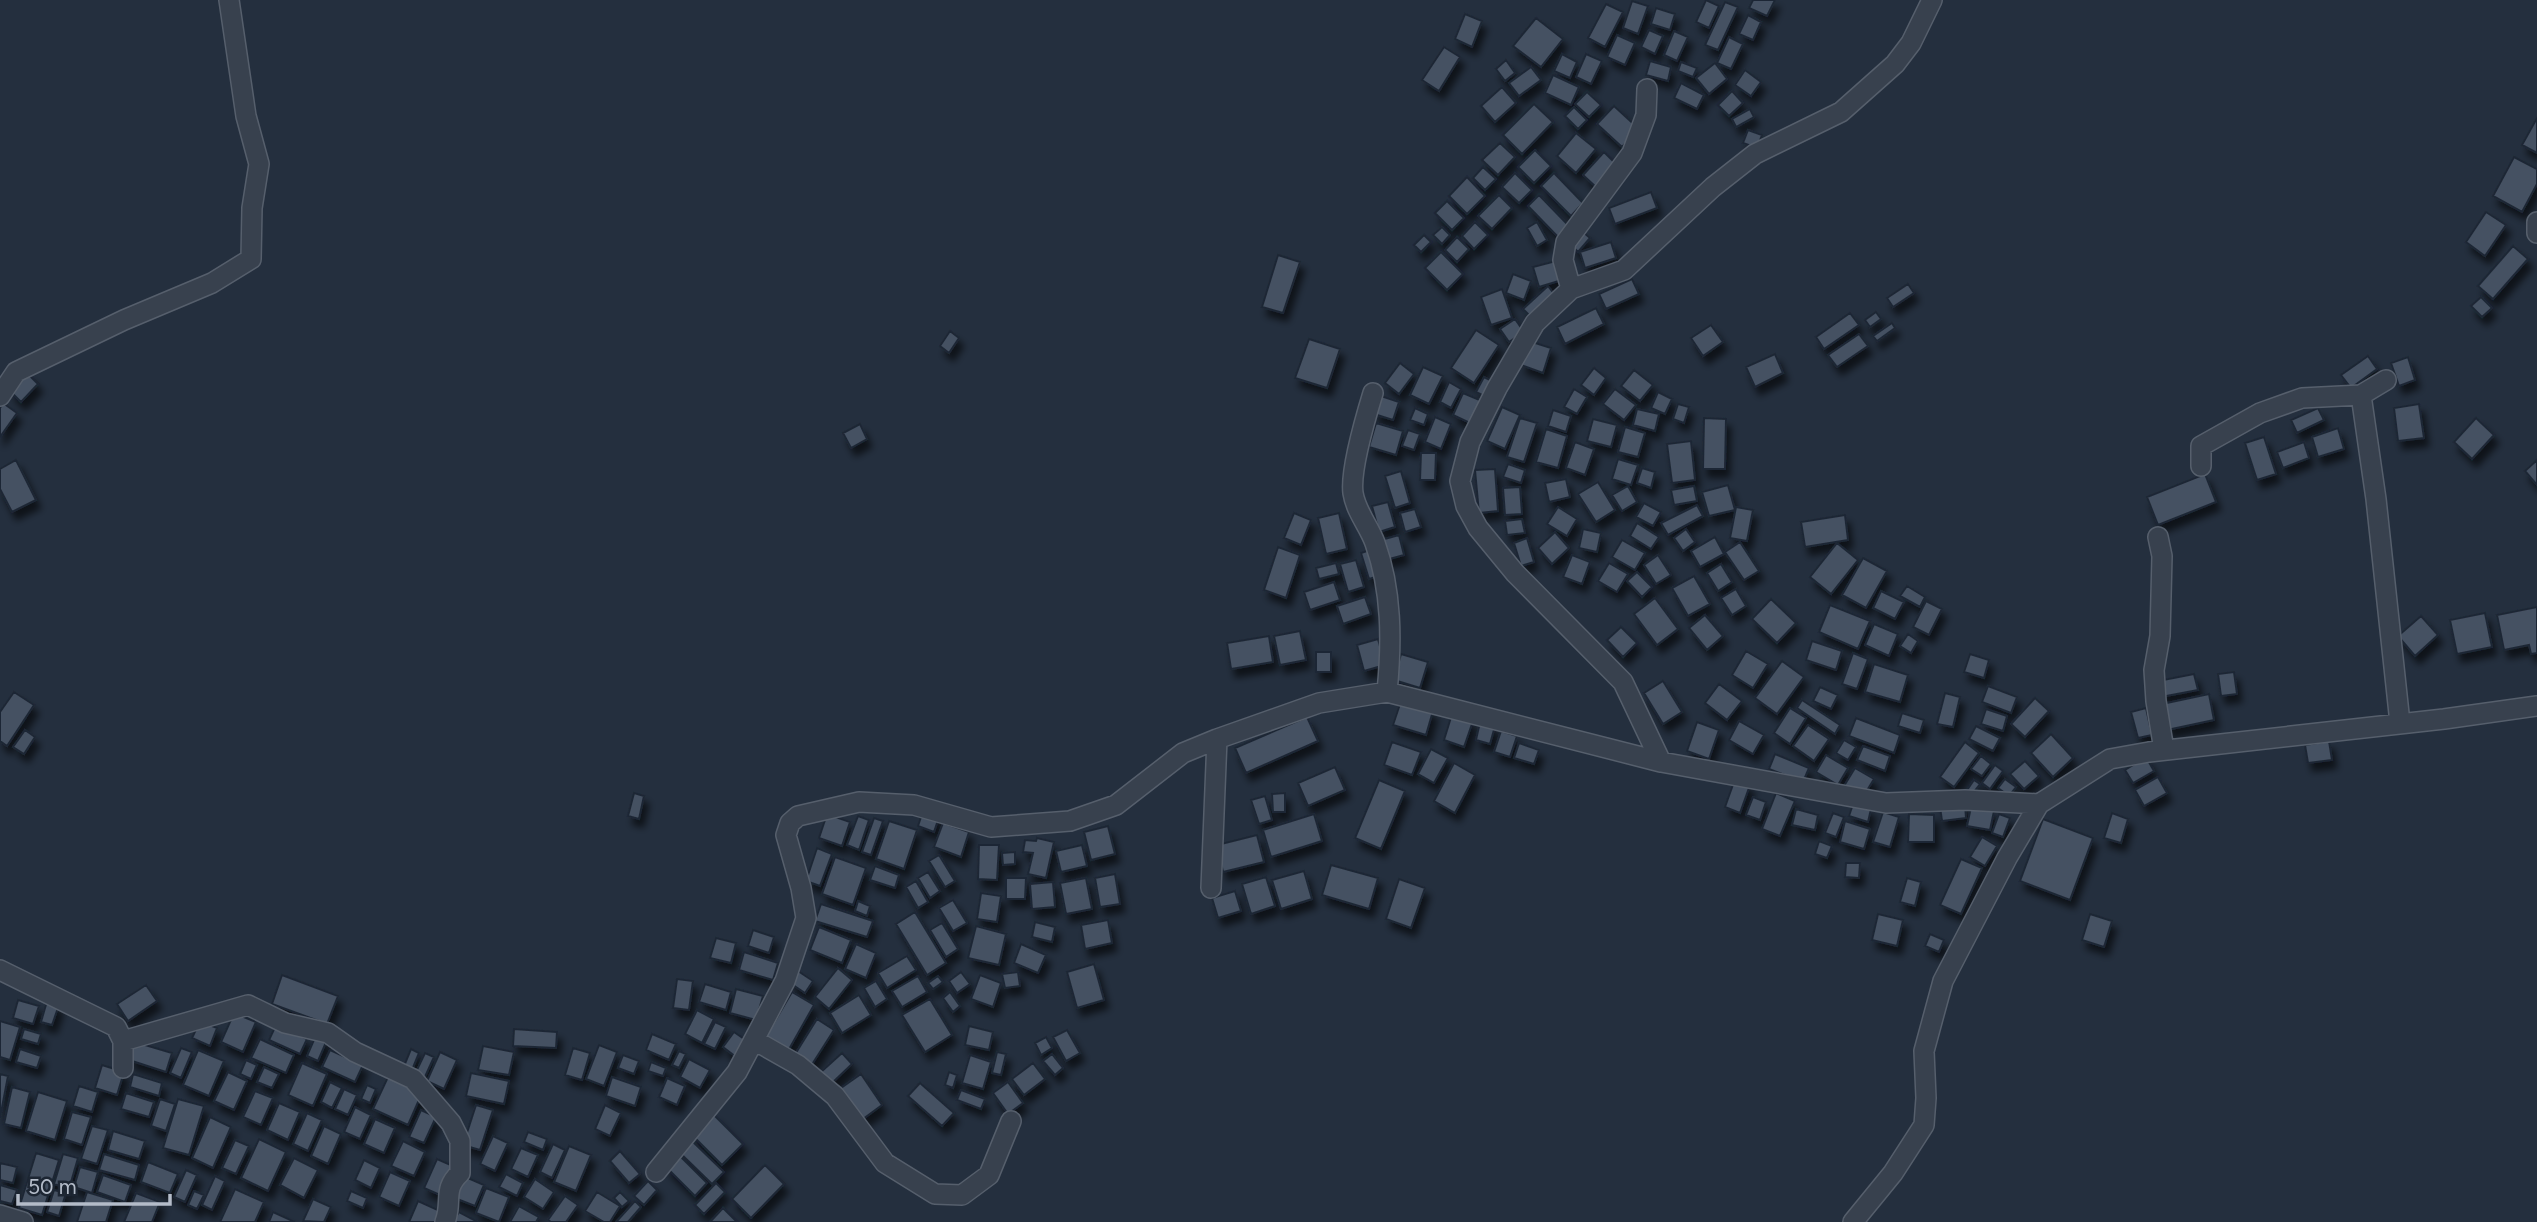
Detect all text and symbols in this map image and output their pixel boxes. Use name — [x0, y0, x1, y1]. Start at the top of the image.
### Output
scale bar — [18, 1162, 170, 1206]
text: 50 m — [28, 1174, 77, 1199]

